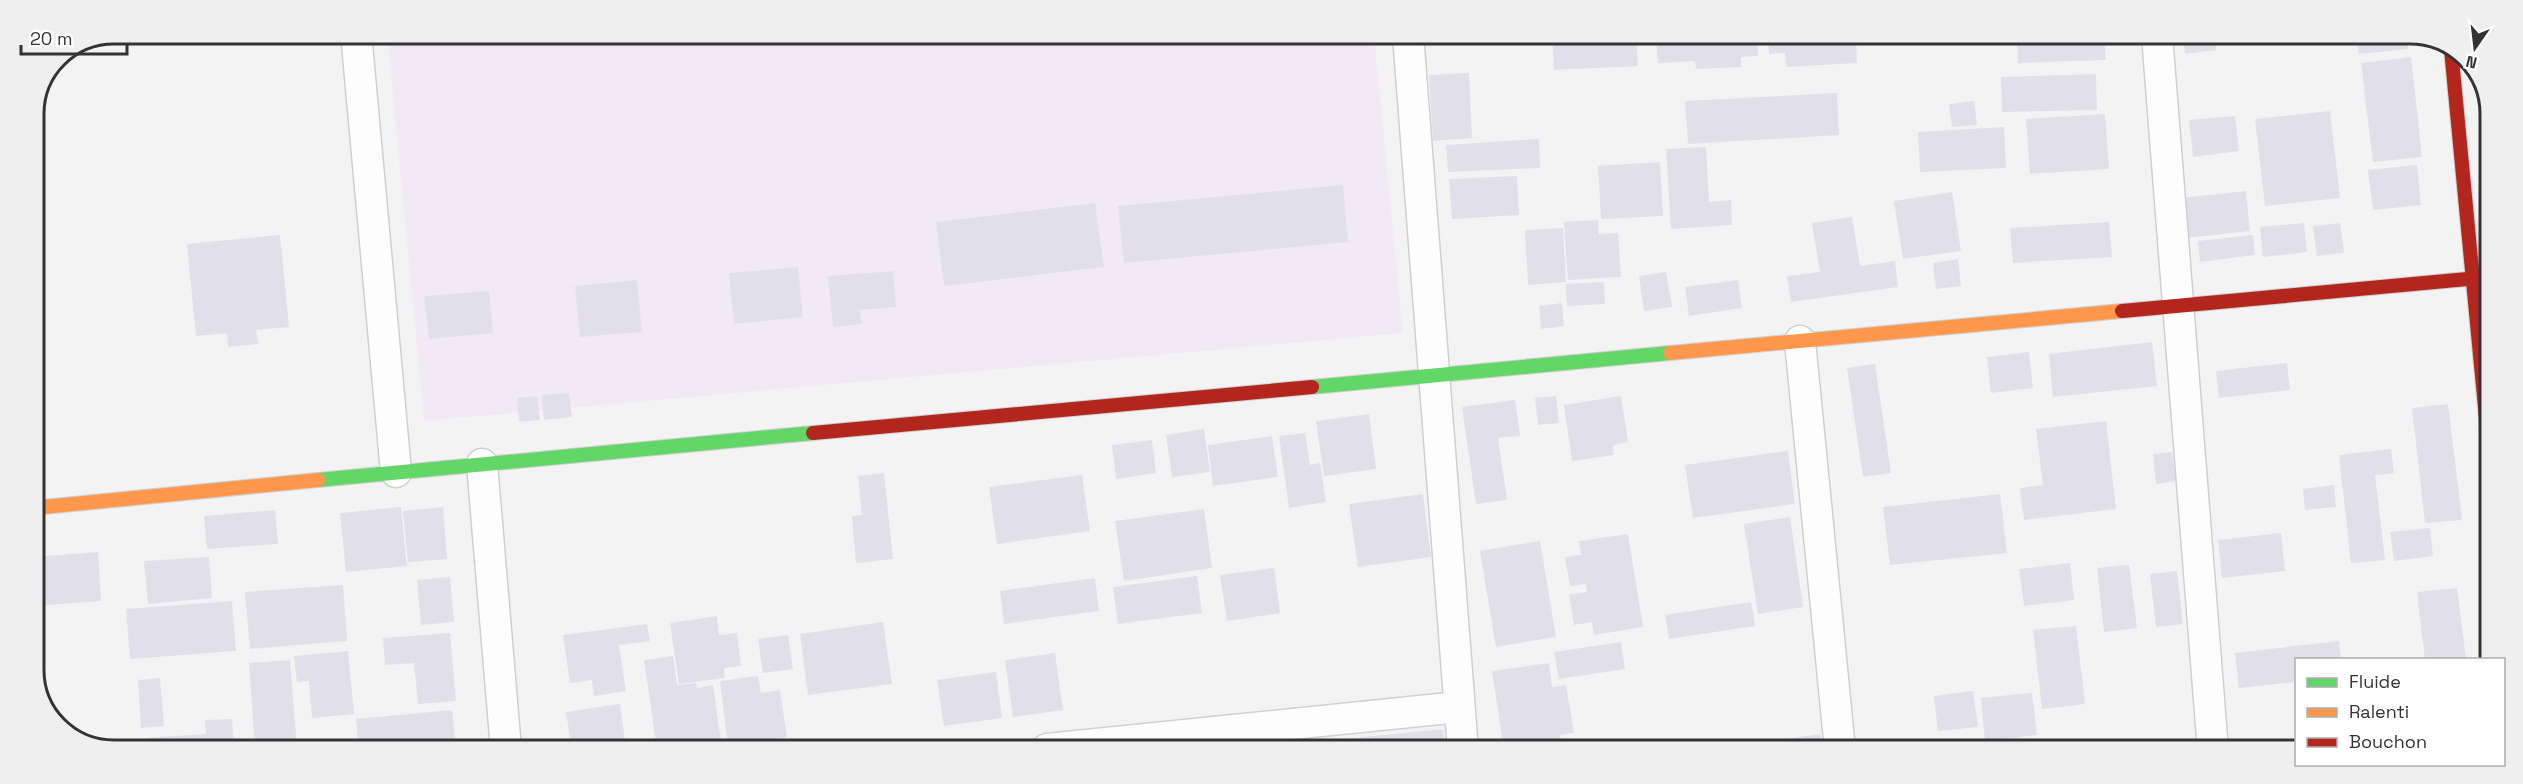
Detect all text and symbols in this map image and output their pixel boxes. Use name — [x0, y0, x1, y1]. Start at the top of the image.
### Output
scale bar — [21, 18, 128, 56]
north arrow — [2445, 18, 2505, 78]
text: 20 m — [30, 27, 73, 50]
text: N — [2464, 51, 2479, 74]
legend — [2295, 658, 2505, 766]
text: Fluide — [2349, 670, 2401, 693]
text: Ralenti — [2349, 700, 2409, 723]
text: Bouchon — [2349, 730, 2427, 753]

